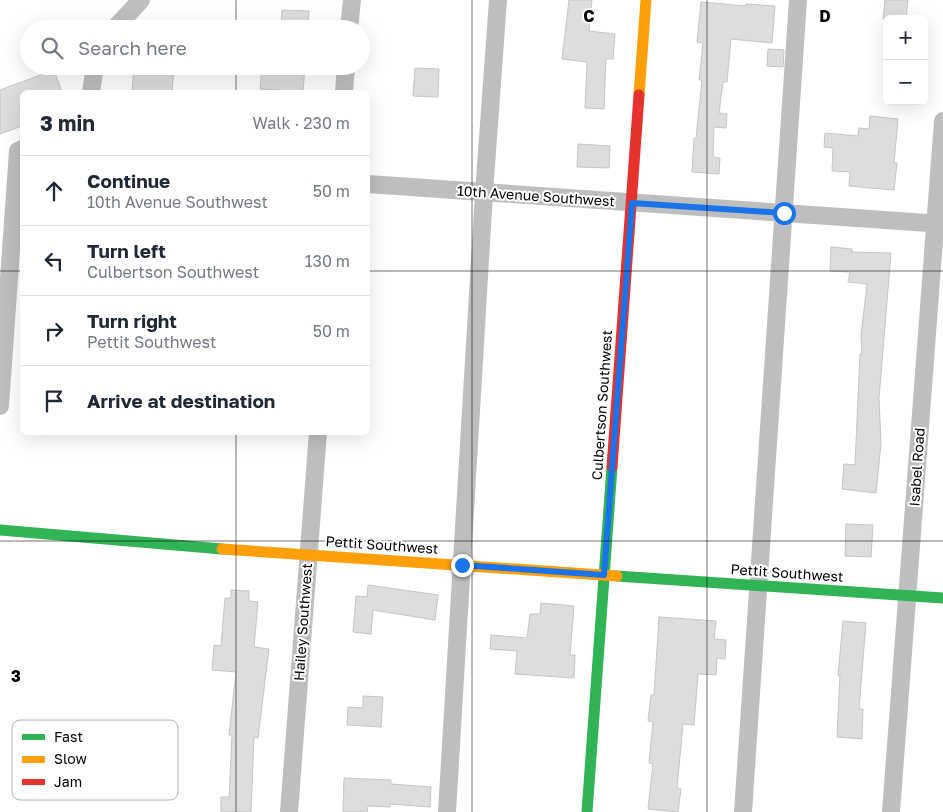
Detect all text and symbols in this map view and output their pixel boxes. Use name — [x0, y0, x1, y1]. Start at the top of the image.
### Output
text: C — [583, 6, 595, 26]
text: D — [819, 6, 831, 26]
map controls — [883, 15, 928, 105]
button: + — [883, 15, 928, 60]
search box — [20, 20, 370, 75]
icon: search — [38, 34, 66, 62]
text: Search here — [78, 36, 187, 59]
button: − — [883, 60, 928, 105]
text: 3 min — [40, 110, 95, 136]
text: Walk · 230 m — [253, 113, 350, 133]
text: Continue — [87, 169, 170, 192]
icon: ahead — [40, 177, 68, 205]
text: 50 m — [313, 181, 350, 201]
street label: 10th Avenue Southwest — [456, 181, 616, 210]
text: 10th Avenue Southwest — [87, 192, 268, 212]
route start — [773, 202, 796, 225]
text: Turn left — [87, 239, 166, 262]
icon: left — [40, 247, 68, 275]
text: 130 m — [305, 251, 350, 271]
text: Culbertson Southwest — [87, 262, 259, 282]
text: Turn right — [87, 309, 177, 332]
icon: right — [40, 317, 68, 345]
text: 50 m — [313, 321, 350, 341]
street label: Culbertson Southwest — [588, 329, 615, 481]
text: Pettit Southwest — [87, 332, 217, 352]
icon: arrive — [40, 387, 68, 415]
text: Arrive at destination — [87, 389, 275, 412]
street label: Isabel Road — [905, 427, 928, 507]
street label: Pettit Southwest — [325, 532, 439, 557]
route end — [451, 554, 474, 577]
street label: Pettit Southwest — [730, 560, 844, 585]
street label: Hailey Southwest — [290, 562, 315, 681]
text: 3 — [11, 666, 21, 686]
legend — [12, 720, 178, 800]
text: Fast — [54, 728, 83, 745]
text: Slow — [54, 750, 87, 767]
text: Jam — [54, 773, 82, 790]

